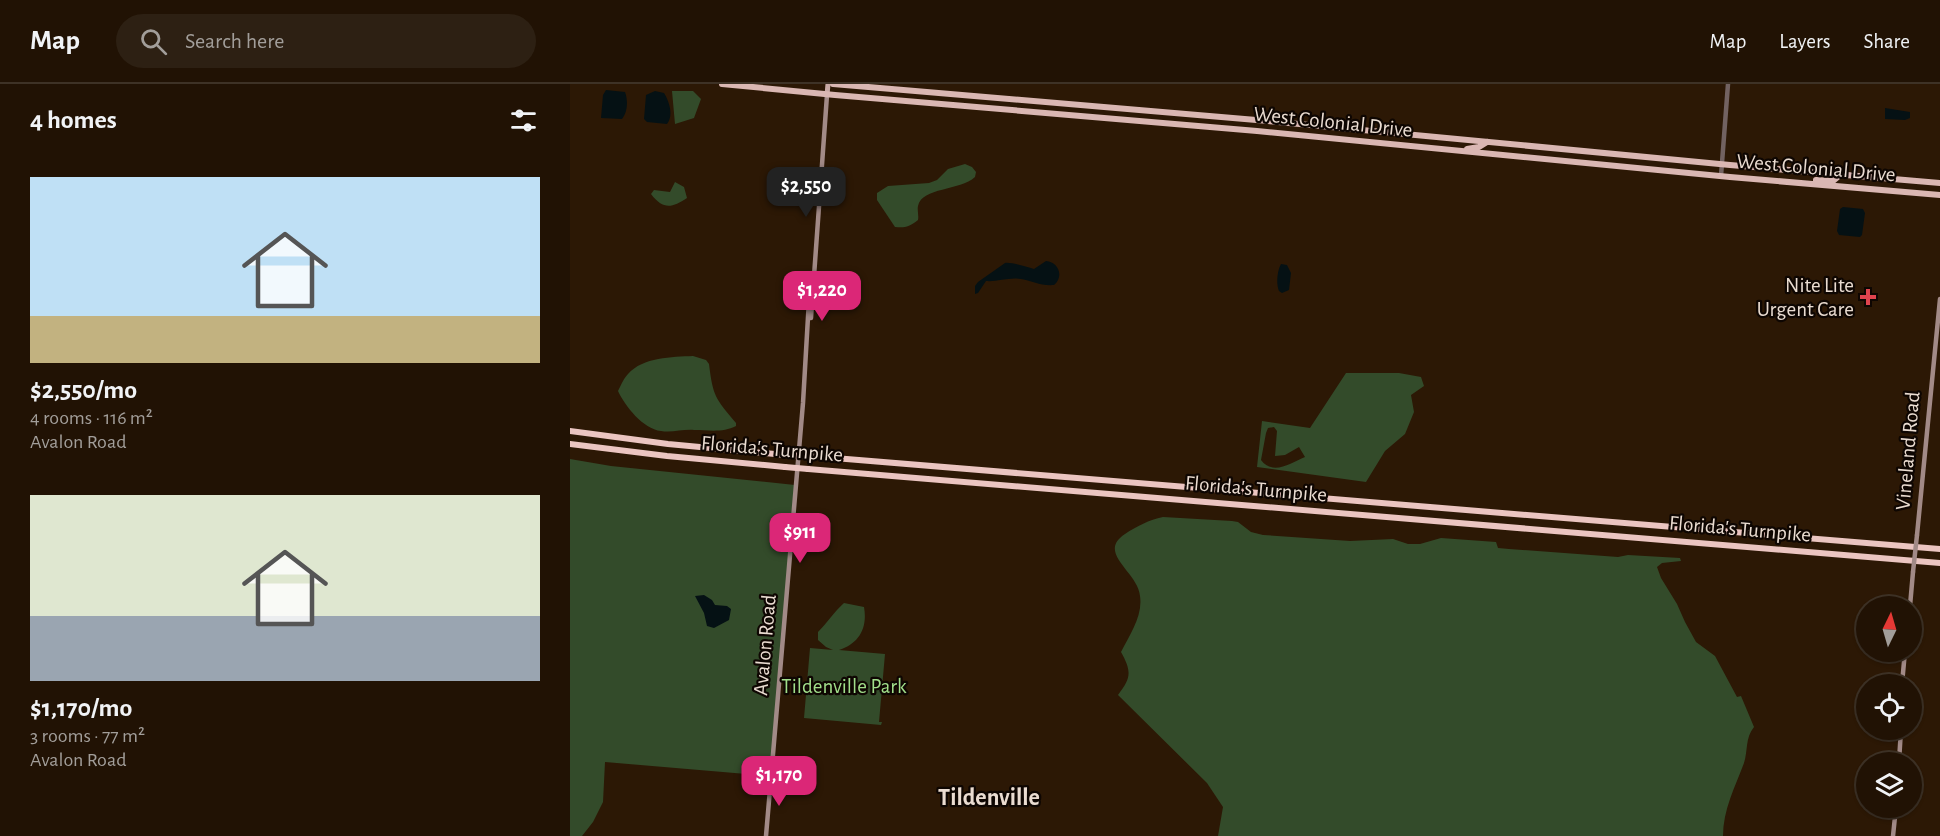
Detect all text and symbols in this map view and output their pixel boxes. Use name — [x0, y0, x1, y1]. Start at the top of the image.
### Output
search box — [116, 14, 536, 68]
icon: search — [137, 25, 170, 58]
text: Map — [30, 27, 80, 55]
text: Search here — [185, 30, 284, 52]
text: Map — [1710, 31, 1746, 52]
text: Layers — [1779, 31, 1830, 52]
text: Share — [1863, 31, 1910, 52]
street label: West Colonial Drive — [1253, 103, 1413, 141]
icon: filters — [507, 104, 540, 137]
text: 4 homes — [30, 107, 117, 133]
street label: West Colonial Drive — [1736, 151, 1896, 185]
pin: $2,550 — [757, 167, 855, 218]
text: $2,550 — [781, 176, 831, 196]
icon: home — [231, 216, 339, 324]
pin: $1,220 — [773, 271, 871, 322]
place label: Nite Lite Urgent Care — [1757, 275, 1854, 320]
text: $1,220 — [797, 280, 847, 300]
marker: Nite Lite Urgent Care — [1859, 288, 1877, 306]
text: $2,550/mo — [30, 377, 137, 403]
street label: Vineland Road — [1892, 391, 1924, 511]
text: 4 rooms · 116 m² — [30, 408, 153, 428]
text: Avalon Road — [30, 432, 127, 452]
street label: Florida's Turnpike — [700, 432, 844, 466]
street label: Florida's Turnpike — [1184, 472, 1328, 506]
street label: Florida's Turnpike — [1668, 512, 1812, 546]
pin: $911 — [764, 513, 836, 564]
text: $911 — [783, 522, 817, 542]
icon: home — [231, 534, 339, 642]
street label: Avalon Road — [750, 593, 780, 696]
north arrow — [1856, 596, 1922, 662]
map controls — [1856, 596, 1922, 818]
button: locate — [1856, 674, 1922, 740]
park label: Tildenville Park — [781, 676, 907, 697]
text: $1,170/mo — [30, 695, 132, 721]
text: 3 rooms · 77 m² — [30, 726, 145, 746]
text: Avalon Road — [30, 750, 127, 770]
button: layers — [1856, 752, 1922, 818]
pin: $1,170 — [730, 756, 828, 807]
text: $1,170 — [755, 765, 803, 785]
district label: Tildenville — [938, 786, 1040, 810]

